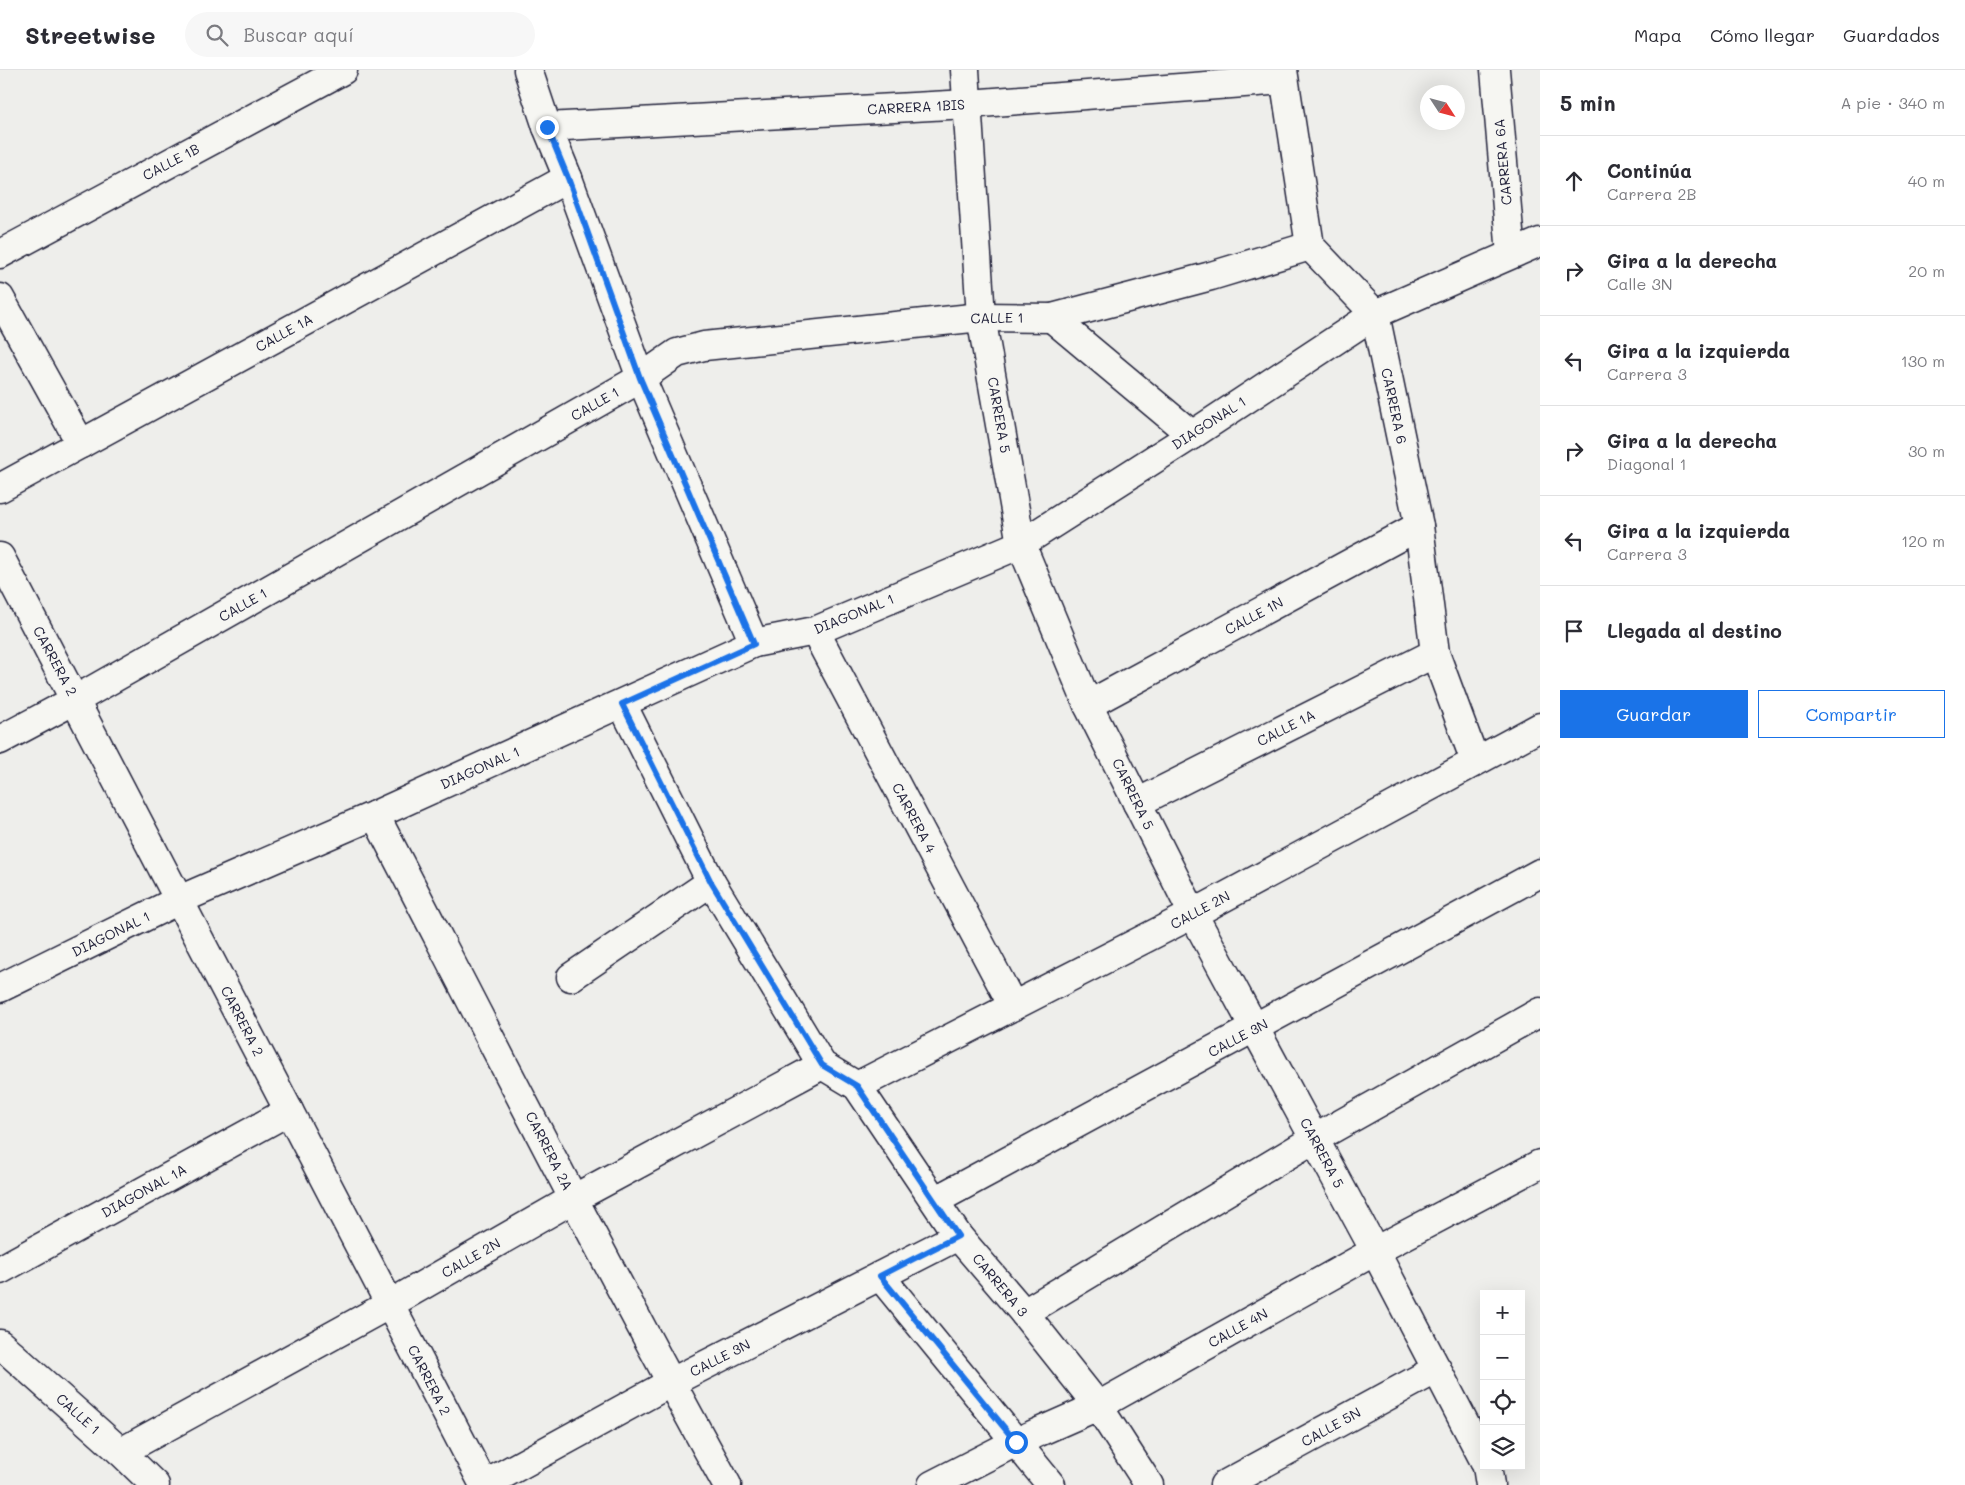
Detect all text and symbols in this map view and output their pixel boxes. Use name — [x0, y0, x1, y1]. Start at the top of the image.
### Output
search box — [185, 12, 535, 57]
text: Streetwise — [25, 19, 155, 50]
icon: search — [203, 21, 231, 49]
text: Buscar aquí — [243, 22, 354, 47]
text: Mapa — [1634, 23, 1682, 47]
text: Cómo llegar — [1710, 23, 1815, 47]
text: Guardados — [1843, 23, 1940, 47]
north arrow — [1420, 85, 1465, 130]
text: 5 min — [1560, 89, 1616, 116]
text: A pie · 340 m — [1840, 92, 1945, 113]
street label: CARRERA 1BIS — [867, 94, 965, 119]
route end — [536, 116, 559, 139]
street label: CARRERA 6A — [1489, 118, 1516, 206]
street label: CALLE 1B — [139, 139, 203, 184]
text: Continúa — [1607, 158, 1692, 183]
icon: ahead — [1560, 167, 1588, 195]
text: 40 m — [1908, 170, 1945, 191]
text: Carrera 2B — [1607, 183, 1696, 204]
text: Gira a la derecha — [1607, 248, 1777, 273]
icon: right — [1560, 257, 1588, 285]
text: 20 m — [1908, 260, 1945, 281]
text: Calle 3N — [1607, 273, 1673, 294]
street label: CALLE 1 — [970, 308, 1024, 327]
street label: CALLE 1A — [252, 309, 316, 356]
text: Gira a la izquierda — [1607, 338, 1790, 363]
icon: left — [1560, 347, 1588, 375]
text: 130 m — [1901, 350, 1945, 371]
text: Carrera 3 — [1607, 363, 1687, 384]
street label: CARRERA 6 — [1377, 366, 1412, 446]
street label: CARRERA 5 — [983, 375, 1016, 454]
street label: CALLE 1 — [567, 382, 623, 425]
street label: DIAGONAL 1 — [1168, 391, 1250, 454]
text: Gira a la derecha — [1607, 428, 1777, 453]
icon: right — [1560, 437, 1588, 465]
text: 30 m — [1908, 440, 1945, 461]
text: Diagonal 1 — [1607, 453, 1687, 474]
text: Gira a la izquierda — [1607, 518, 1790, 543]
icon: left — [1560, 527, 1588, 555]
text: 120 m — [1901, 530, 1945, 551]
text: Carrera 3 — [1607, 543, 1687, 564]
street label: CALLE 1 — [215, 583, 271, 626]
street label: DIAGONAL 1 — [811, 589, 897, 638]
street label: CALLE 1N — [1221, 592, 1286, 639]
icon: arrive — [1560, 617, 1588, 645]
text: Llegada al destino — [1607, 618, 1782, 643]
street label: CARRERA 2 — [29, 622, 82, 699]
button: Guardar — [1560, 690, 1748, 738]
button: Compartir — [1758, 690, 1945, 738]
street label: CALLE 1A — [1253, 705, 1318, 750]
street label: DIAGONAL 1 — [437, 742, 523, 794]
street label: CARRERA 5 — [1108, 755, 1159, 833]
street label: CARRERA 4 — [888, 779, 941, 857]
street label: CALLE 2N — [1167, 886, 1233, 933]
street label: DIAGONAL 1 — [68, 906, 153, 961]
street label: CARRERA 2 — [217, 982, 268, 1059]
street label: CALLE 3N — [1204, 1014, 1271, 1061]
street label: CARRERA 2A — [521, 1108, 577, 1194]
street label: CARRERA 5 — [1296, 1114, 1349, 1191]
street label: DIAGONAL 1A — [98, 1159, 190, 1222]
street label: CALLE 2N — [438, 1233, 504, 1282]
street label: CARRERA 3 — [968, 1249, 1032, 1320]
map controls — [1480, 1290, 1525, 1470]
button: + — [1480, 1290, 1525, 1335]
street label: CALLE 4N — [1205, 1303, 1271, 1352]
street label: CALLE 3N — [686, 1334, 753, 1381]
button: − — [1480, 1335, 1525, 1380]
street label: CARRERA 2 — [404, 1341, 455, 1418]
button: locate — [1480, 1380, 1525, 1425]
street label: CALLE 1 — [52, 1389, 104, 1438]
street label: CALLE 5N — [1298, 1402, 1364, 1451]
button: layers — [1480, 1425, 1525, 1470]
route start — [1005, 1431, 1028, 1454]

